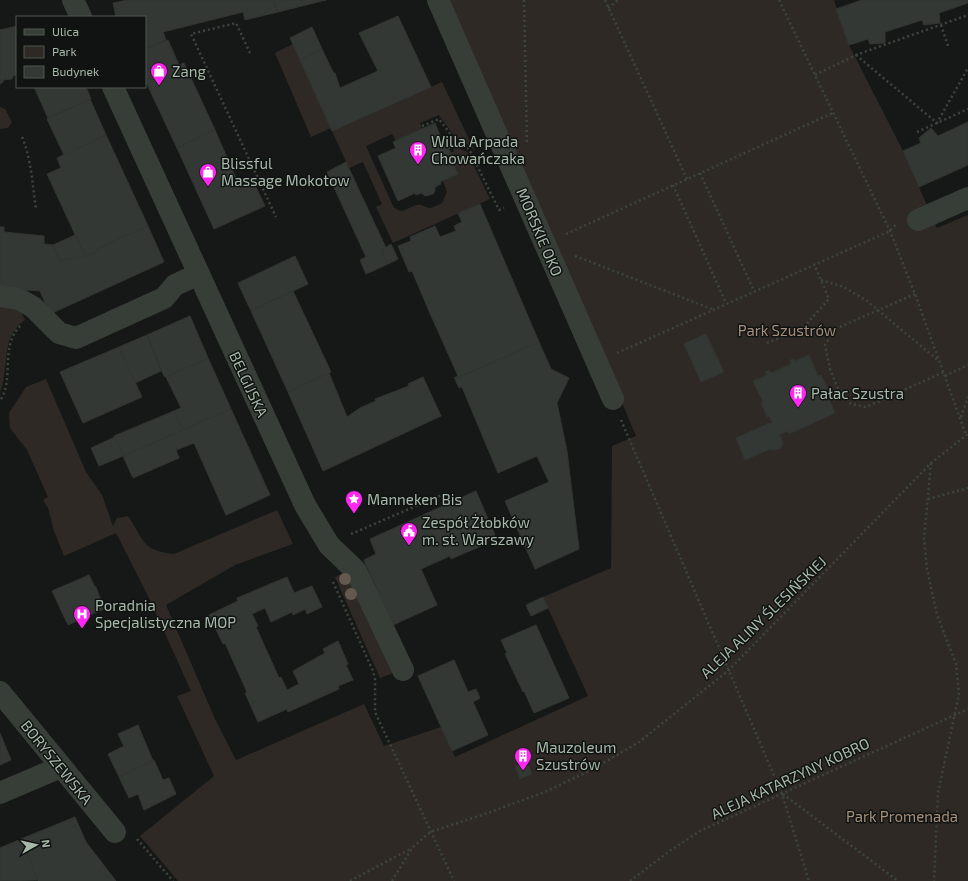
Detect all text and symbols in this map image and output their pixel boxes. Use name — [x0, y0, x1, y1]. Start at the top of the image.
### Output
legend — [16, 16, 146, 88]
text: Ulica — [52, 24, 79, 38]
text: Park — [52, 44, 77, 58]
shop icon: Zang — [149, 61, 169, 86]
place label: Zang — [172, 62, 206, 80]
text: Budynek — [52, 64, 99, 78]
place label: Willa Arpada Chowańczaka — [431, 132, 525, 167]
building icon: Willa Arpada Chowańczaka — [408, 140, 428, 165]
place label: Blissful Massage Mokotow — [221, 154, 350, 189]
shop icon: Blissful Massage Mokotow — [198, 162, 218, 187]
street label: MORSKIE OKO — [513, 185, 567, 279]
park label: Park Szustrów — [738, 321, 836, 339]
street label: BELGIJSKA — [226, 348, 272, 420]
building icon: Pałac Szustra — [788, 383, 808, 408]
place label: Pałac Szustra — [811, 384, 904, 402]
place icon: Manneken Bis — [344, 489, 364, 514]
place label: Manneken Bis — [367, 490, 462, 508]
place label: Zespół Żłobków m. st. Warszawy — [422, 513, 534, 548]
public building icon: Zespół Żłobków m. st. Warszawy — [399, 521, 419, 546]
street label: ALEJA ALINY ŚLESIŃSKIEJ — [696, 552, 830, 682]
place label: Poradnia Specjalistyczna MOP — [95, 596, 236, 632]
hospital icon: Poradnia Specjalistyczna MOP — [72, 604, 92, 629]
street label: BORYSZEWSKA — [18, 716, 97, 808]
street label: ALEJA KATARZYNY KOBRO — [708, 733, 872, 823]
place label: Mauzoleum Szustrów — [536, 738, 616, 773]
building icon: Mauzoleum Szustrów — [513, 746, 533, 771]
park label: Park Promenada — [846, 807, 958, 825]
north arrow — [16, 825, 56, 865]
text: N — [39, 839, 53, 848]

